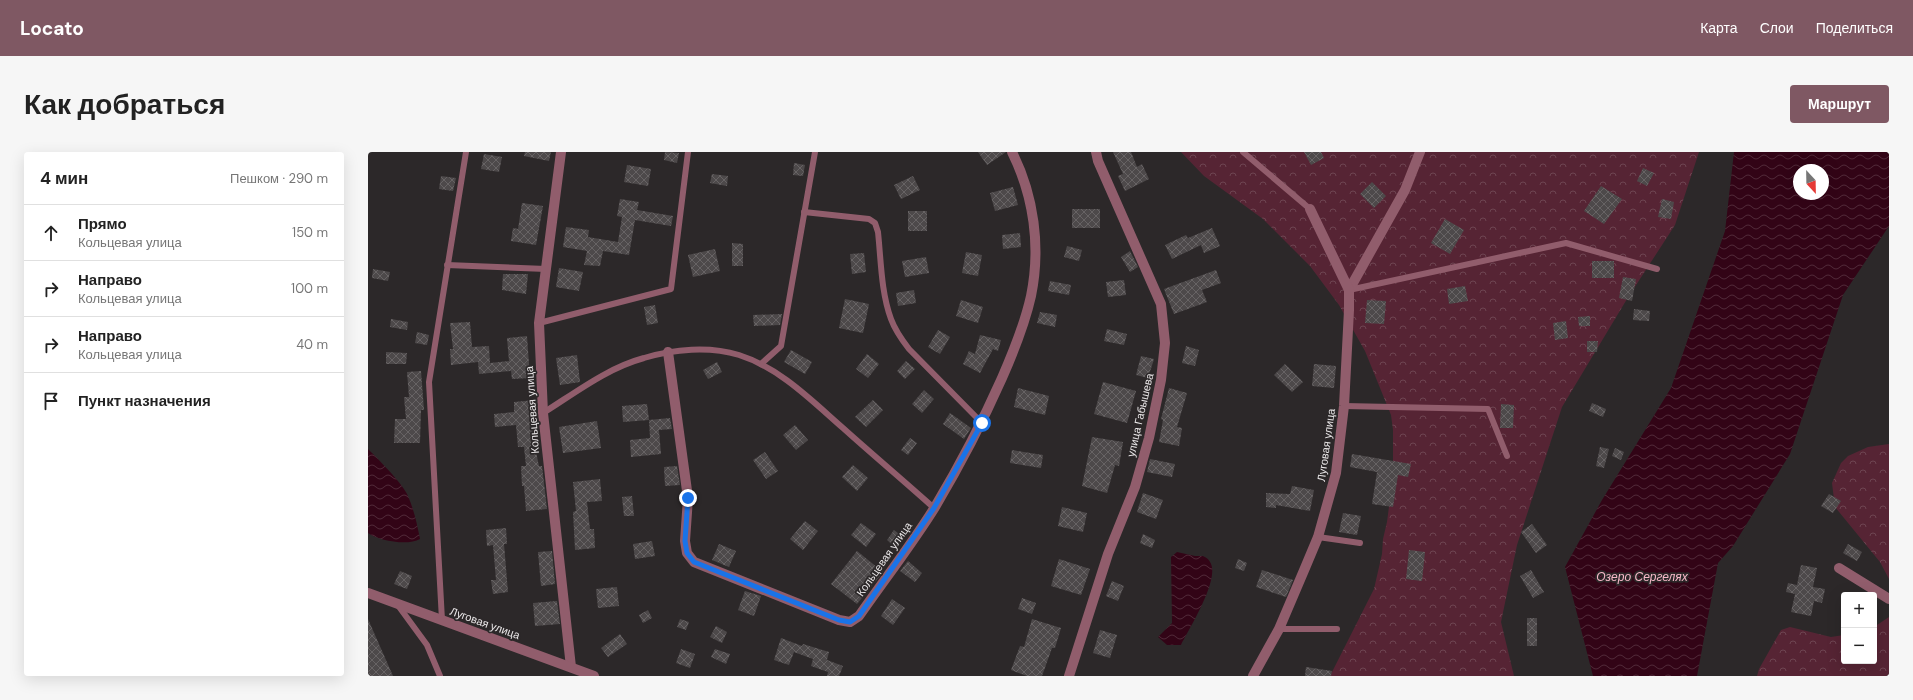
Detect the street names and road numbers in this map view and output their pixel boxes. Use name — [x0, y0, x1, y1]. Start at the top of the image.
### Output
street label: Кольцевая улица — [522, 365, 542, 454]
street label: улица Габышева — [1124, 371, 1157, 458]
street label: Луговая улица — [1314, 407, 1338, 482]
street label: Кольцевая улица — [853, 518, 915, 599]
street label: Луговая улица — [448, 604, 523, 642]

